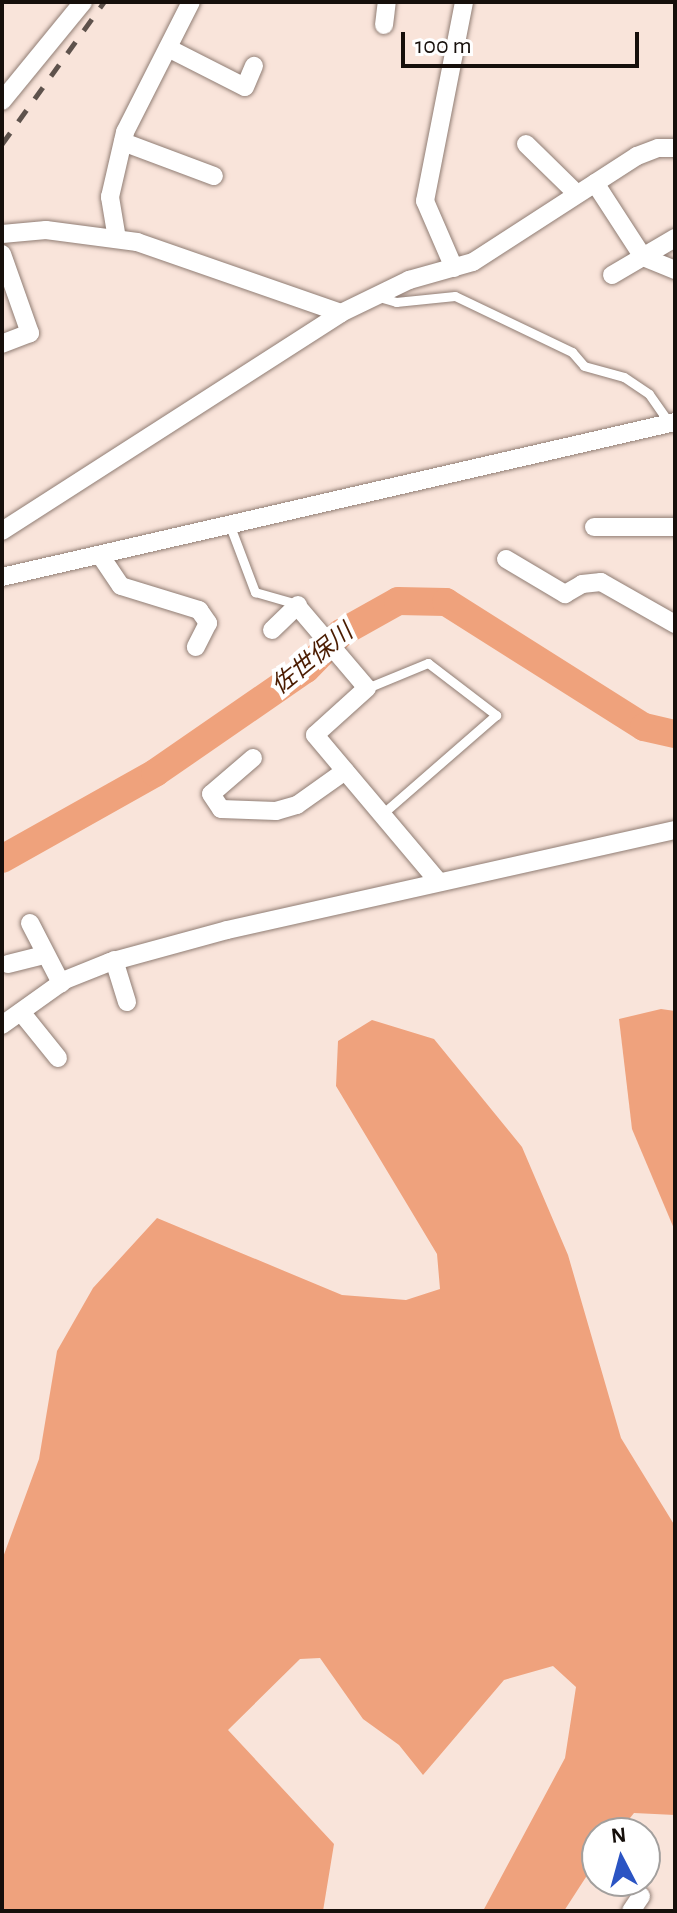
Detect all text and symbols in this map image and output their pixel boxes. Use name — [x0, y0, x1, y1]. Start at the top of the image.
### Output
scale bar — [405, 16, 643, 66]
text: 100 m — [415, 34, 472, 58]
water label: 佐世保川 — [267, 619, 359, 701]
north arrow — [581, 1817, 661, 1897]
text: N — [610, 1823, 627, 1847]

